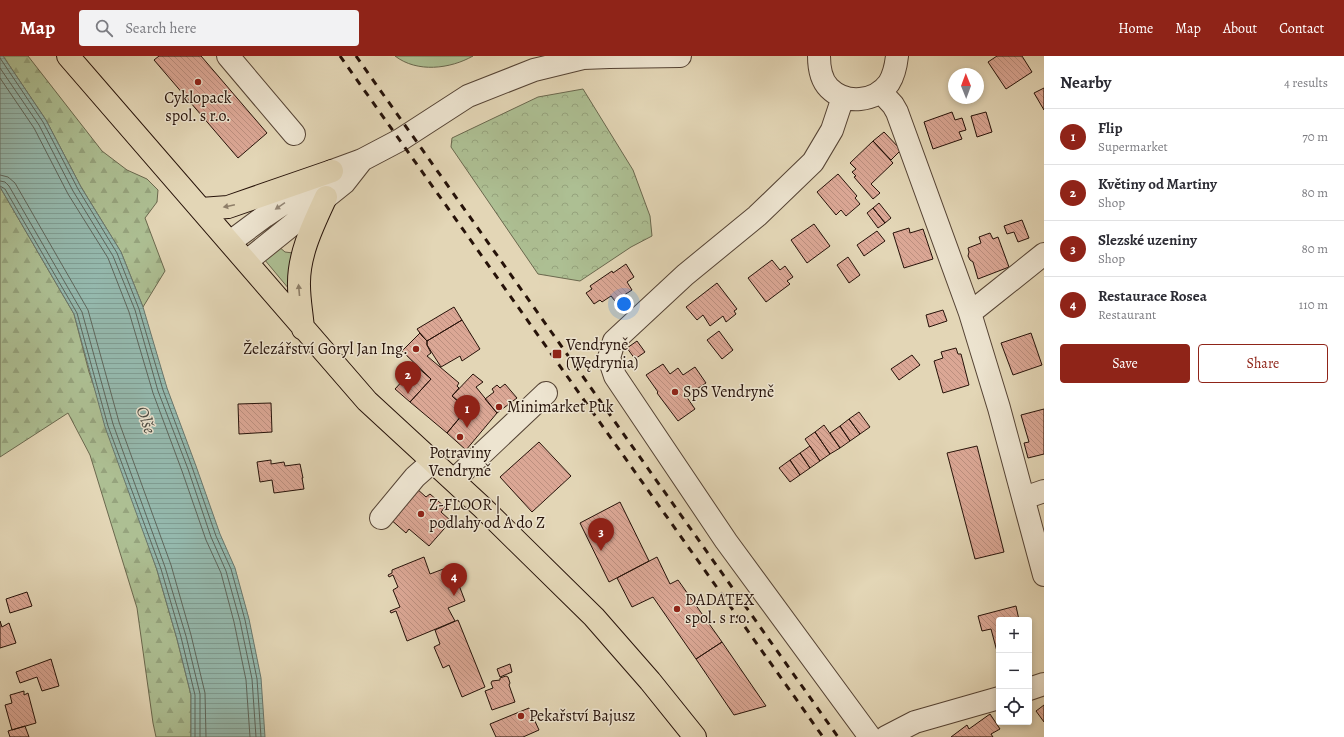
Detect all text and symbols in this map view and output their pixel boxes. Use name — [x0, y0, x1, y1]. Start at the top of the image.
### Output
search box — [79, 10, 359, 46]
text: Map — [20, 15, 55, 41]
icon: search — [93, 17, 115, 39]
text: Search here — [125, 18, 197, 38]
text: Home — [1118, 19, 1153, 38]
text: Map — [1175, 19, 1201, 38]
text: About — [1223, 19, 1257, 38]
text: Contact — [1279, 19, 1324, 38]
north arrow — [948, 68, 984, 104]
text: Nearby — [1060, 71, 1111, 94]
text: 4 results — [1284, 74, 1328, 91]
marker: Cyklopack spol. s r.o. — [193, 77, 203, 87]
place label: Cyklopack spol. s r.o. — [164, 87, 232, 127]
text: Flip — [1098, 118, 1122, 138]
text: 1 — [1071, 128, 1075, 145]
text: 70 m — [1302, 128, 1328, 145]
text: Supermarket — [1098, 138, 1168, 155]
text: Květiny od Martiny — [1098, 174, 1217, 194]
text: 2 — [1070, 184, 1076, 201]
text: 80 m — [1301, 184, 1328, 201]
text: Shop — [1098, 194, 1125, 211]
one-way arrow — [275, 202, 285, 210]
one-way arrow — [223, 203, 235, 209]
text: Slezské uzeniny — [1098, 230, 1197, 250]
text: 3 — [1070, 240, 1076, 257]
text: 80 m — [1301, 240, 1328, 257]
text: Shop — [1098, 250, 1125, 267]
one-way arrow — [296, 284, 303, 296]
text: Restaurace Rosea — [1098, 286, 1207, 306]
your location — [614, 294, 634, 314]
text: 4 — [1070, 296, 1076, 313]
text: 110 m — [1299, 296, 1328, 313]
text: Restaurant — [1098, 306, 1156, 323]
place label: Vendryně (Wędrynia) — [565, 334, 639, 374]
place label: Železářství Goryl Jan Ing. — [243, 338, 408, 360]
marker: Železářství Goryl Jan Ing. — [411, 344, 421, 354]
button: Save — [1060, 344, 1190, 383]
button: Share — [1198, 344, 1328, 383]
marker: Vendryně (Wędrynia) — [551, 348, 563, 360]
pin: 2 — [395, 361, 421, 394]
place label: SpS Vendryně — [683, 381, 774, 403]
marker: SpS Vendryně — [670, 387, 680, 397]
pin: 1 — [454, 395, 480, 428]
place label: Minimarket Puk — [507, 396, 614, 418]
marker: Minimarket Puk — [494, 402, 504, 412]
water label: Olše — [131, 403, 161, 437]
marker: Potraviny Vendryně — [455, 432, 465, 442]
place label: Potraviny Vendryně — [428, 442, 492, 482]
place label: Z-FLOOR | podlahy od A do Z — [429, 494, 545, 534]
marker: Z-FLOOR | podlahy od A do Z — [416, 509, 426, 519]
pin: 3 — [588, 518, 614, 551]
pin: 4 — [441, 563, 467, 596]
place label: DADATEX spol. s r.o. — [685, 589, 755, 629]
marker: DADATEX spol. s r.o. — [672, 604, 682, 614]
map controls — [996, 617, 1032, 725]
button: + — [996, 617, 1032, 653]
button: − — [996, 653, 1032, 689]
button: locate — [996, 689, 1032, 725]
place label: Pekařství Bajusz — [529, 705, 635, 727]
marker: Pekařství Bajusz — [516, 711, 526, 721]

